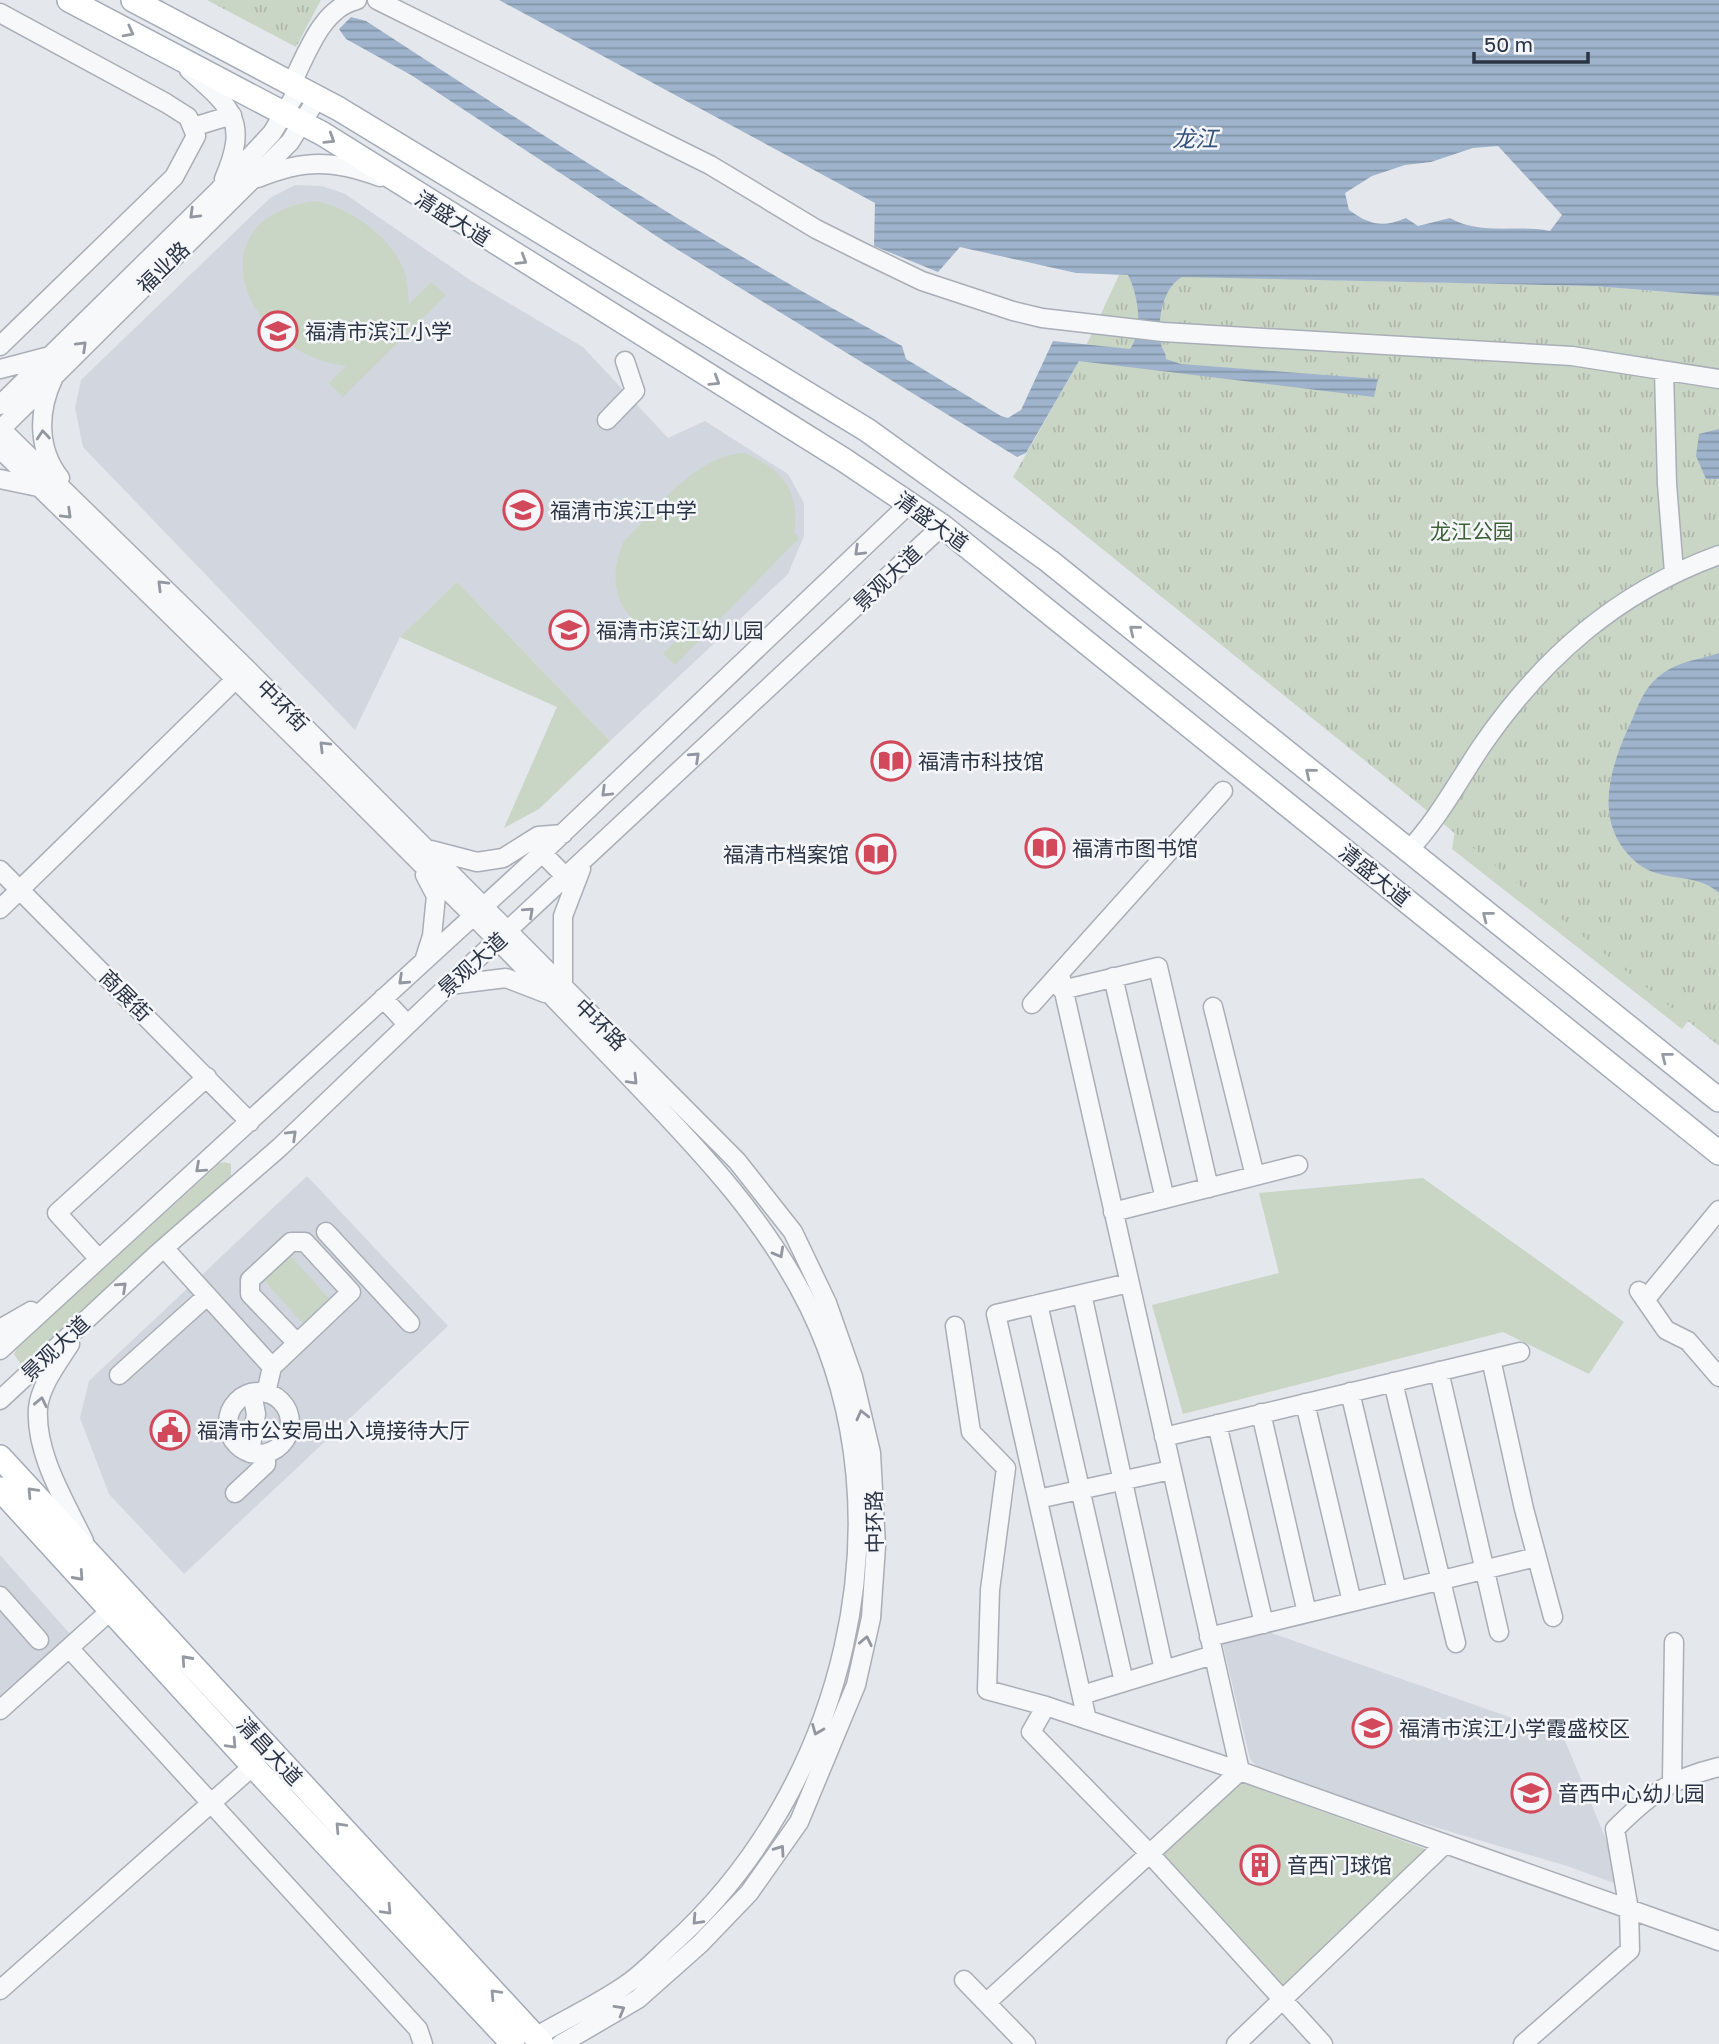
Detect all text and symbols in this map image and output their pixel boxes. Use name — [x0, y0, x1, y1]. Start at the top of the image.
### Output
scale bar — [1474, 21, 1588, 65]
one-way arrow — [122, 23, 134, 37]
text: 50 m — [1484, 31, 1533, 57]
water label: 龙江 — [1172, 124, 1221, 152]
one-way arrow — [322, 130, 335, 143]
street label: 清盛大道 — [410, 185, 496, 251]
one-way arrow — [190, 206, 202, 218]
street label: 福业路 — [131, 236, 195, 298]
one-way arrow — [514, 252, 527, 265]
school or university icon: 福清市滨江小学 — [257, 310, 299, 352]
place label: 福清市滨江小学 — [305, 318, 452, 344]
one-way arrow — [74, 341, 87, 354]
one-way arrow — [708, 372, 721, 385]
one-way arrow — [36, 429, 51, 440]
street label: 清盛大道 — [890, 486, 974, 556]
school or university icon: 福清市滨江中学 — [502, 489, 544, 531]
place label: 福清市滨江中学 — [550, 497, 697, 523]
one-way arrow — [58, 505, 71, 518]
park label: 龙江公园 — [1430, 518, 1514, 544]
street label: 景观大道 — [847, 540, 927, 616]
one-way arrow — [854, 542, 867, 555]
one-way arrow — [158, 581, 171, 594]
school or university icon: 福清市滨江幼儿园 — [548, 609, 590, 651]
place label: 福清市滨江幼儿园 — [596, 617, 764, 643]
one-way arrow — [1129, 626, 1142, 638]
street label: 中环街 — [252, 674, 314, 736]
library icon: 福清市科技馆 — [870, 740, 912, 782]
one-way arrow — [319, 741, 332, 754]
place label: 福清市科技馆 — [918, 748, 1044, 774]
one-way arrow — [687, 753, 700, 766]
one-way arrow — [1306, 769, 1318, 782]
one-way arrow — [601, 784, 614, 797]
library icon: 福清市图书馆 — [1024, 827, 1066, 869]
library icon: 福清市档案馆 — [855, 833, 897, 875]
place label: 福清市图书馆 — [1072, 835, 1198, 861]
street label: 清盛大道 — [1334, 838, 1416, 912]
place label: 福清市档案馆 — [723, 841, 849, 867]
one-way arrow — [521, 908, 534, 920]
one-way arrow — [1483, 911, 1495, 924]
street label: 景观大道 — [432, 926, 512, 1002]
street label: 商展街 — [95, 964, 157, 1026]
one-way arrow — [398, 972, 411, 984]
street label: 中环路 — [570, 993, 632, 1055]
one-way arrow — [1661, 1053, 1673, 1066]
one-way arrow — [624, 1072, 637, 1085]
one-way arrow — [283, 1131, 296, 1144]
one-way arrow — [195, 1160, 208, 1172]
one-way arrow — [771, 1246, 784, 1259]
one-way arrow — [114, 1282, 127, 1295]
street label: 景观大道 — [15, 1310, 95, 1386]
one-way arrow — [33, 1396, 48, 1408]
public building icon: 福清市公安局出入境接待大厅 — [149, 1409, 191, 1451]
one-way arrow — [856, 1409, 870, 1421]
place label: 福清市公安局出入境接待大厅 — [197, 1417, 470, 1443]
one-way arrow — [28, 1487, 41, 1500]
street label: 中环路 — [860, 1490, 888, 1554]
one-way arrow — [70, 1568, 83, 1581]
one-way arrow — [857, 1635, 872, 1647]
one-way arrow — [182, 1655, 195, 1668]
school or university icon: 福清市滨江小学霞盛校区 — [1351, 1707, 1393, 1749]
street label: 清昌大道 — [232, 1711, 308, 1791]
place label: 福清市滨江小学霞盛校区 — [1399, 1715, 1630, 1741]
one-way arrow — [811, 1722, 825, 1735]
one-way arrow — [224, 1736, 236, 1749]
school or university icon: 音西中心幼儿园 — [1510, 1772, 1552, 1814]
place label: 音西中心幼儿园 — [1558, 1780, 1705, 1806]
one-way arrow — [336, 1822, 349, 1835]
building icon: 音西门球馆 — [1239, 1844, 1281, 1886]
one-way arrow — [771, 1845, 784, 1858]
place label: 音西门球馆 — [1287, 1852, 1392, 1878]
one-way arrow — [379, 1902, 392, 1915]
one-way arrow — [692, 1912, 705, 1925]
one-way arrow — [491, 1989, 503, 2002]
one-way arrow — [612, 2005, 625, 2018]

